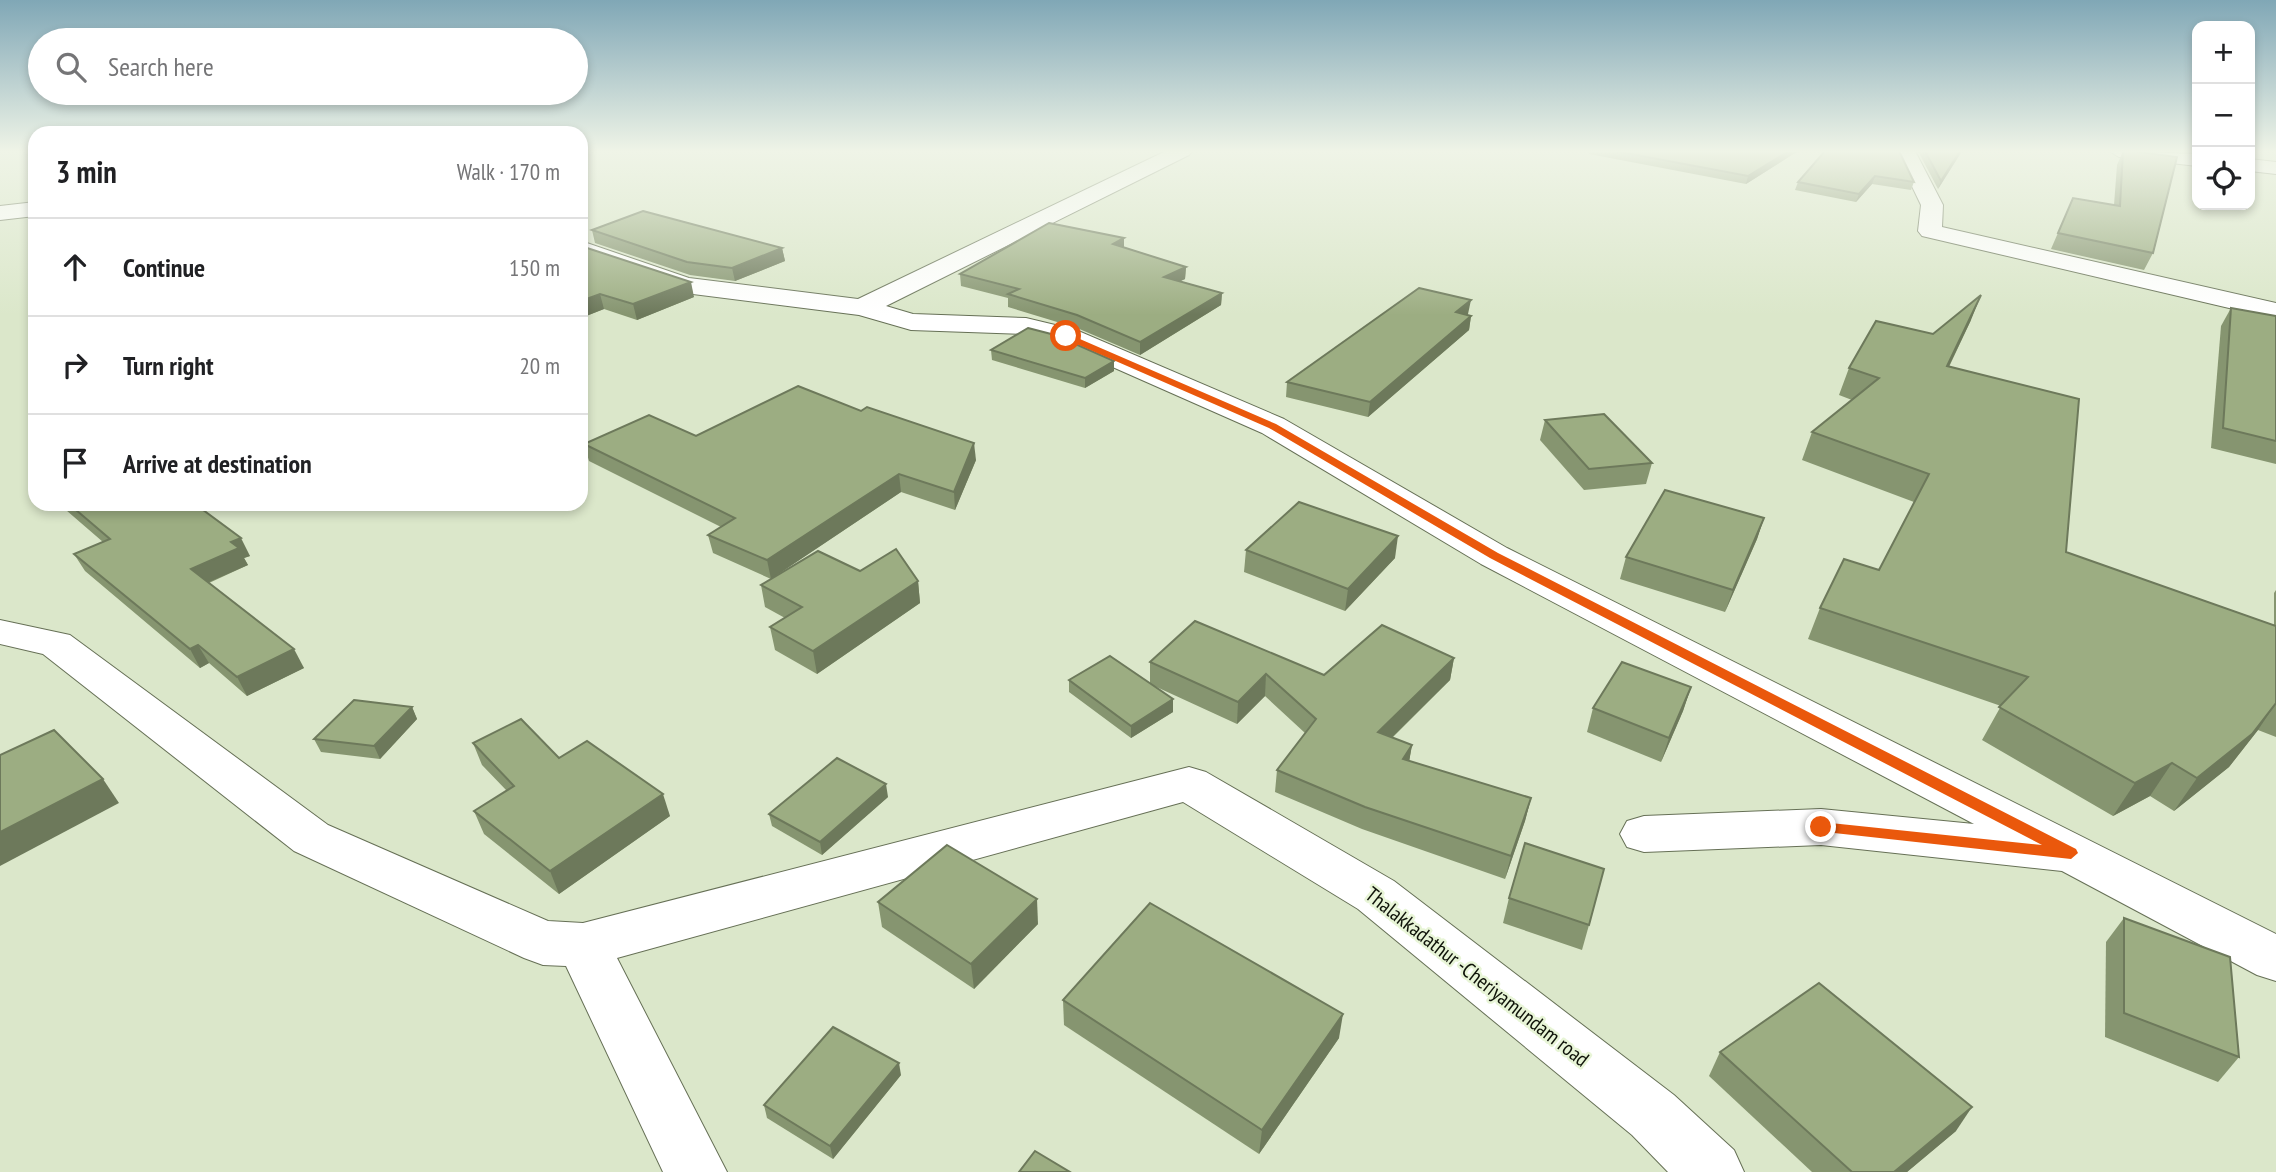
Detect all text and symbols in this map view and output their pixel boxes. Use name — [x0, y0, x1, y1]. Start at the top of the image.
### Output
map controls — [2192, 21, 2255, 210]
button: + — [2192, 21, 2255, 84]
search box — [28, 28, 588, 105]
icon: search — [52, 48, 90, 86]
text: Search here — [108, 50, 214, 83]
button: − — [2192, 84, 2255, 147]
button: locate — [2192, 147, 2255, 210]
text: 3 min — [56, 152, 117, 191]
text: Walk · 170 m — [457, 157, 560, 186]
icon: ahead — [56, 248, 94, 286]
text: Continue — [123, 251, 205, 284]
text: 150 m — [509, 253, 560, 282]
route start — [1050, 320, 1081, 351]
icon: right — [56, 346, 94, 384]
text: Turn right — [123, 349, 214, 382]
text: 20 m — [519, 351, 560, 380]
icon: arrive — [56, 444, 94, 482]
text: Arrive at destination — [123, 447, 312, 480]
route end — [1805, 811, 1836, 842]
street label: Thalakkadathur -Cheriyamundam road — [1360, 881, 1595, 1072]

